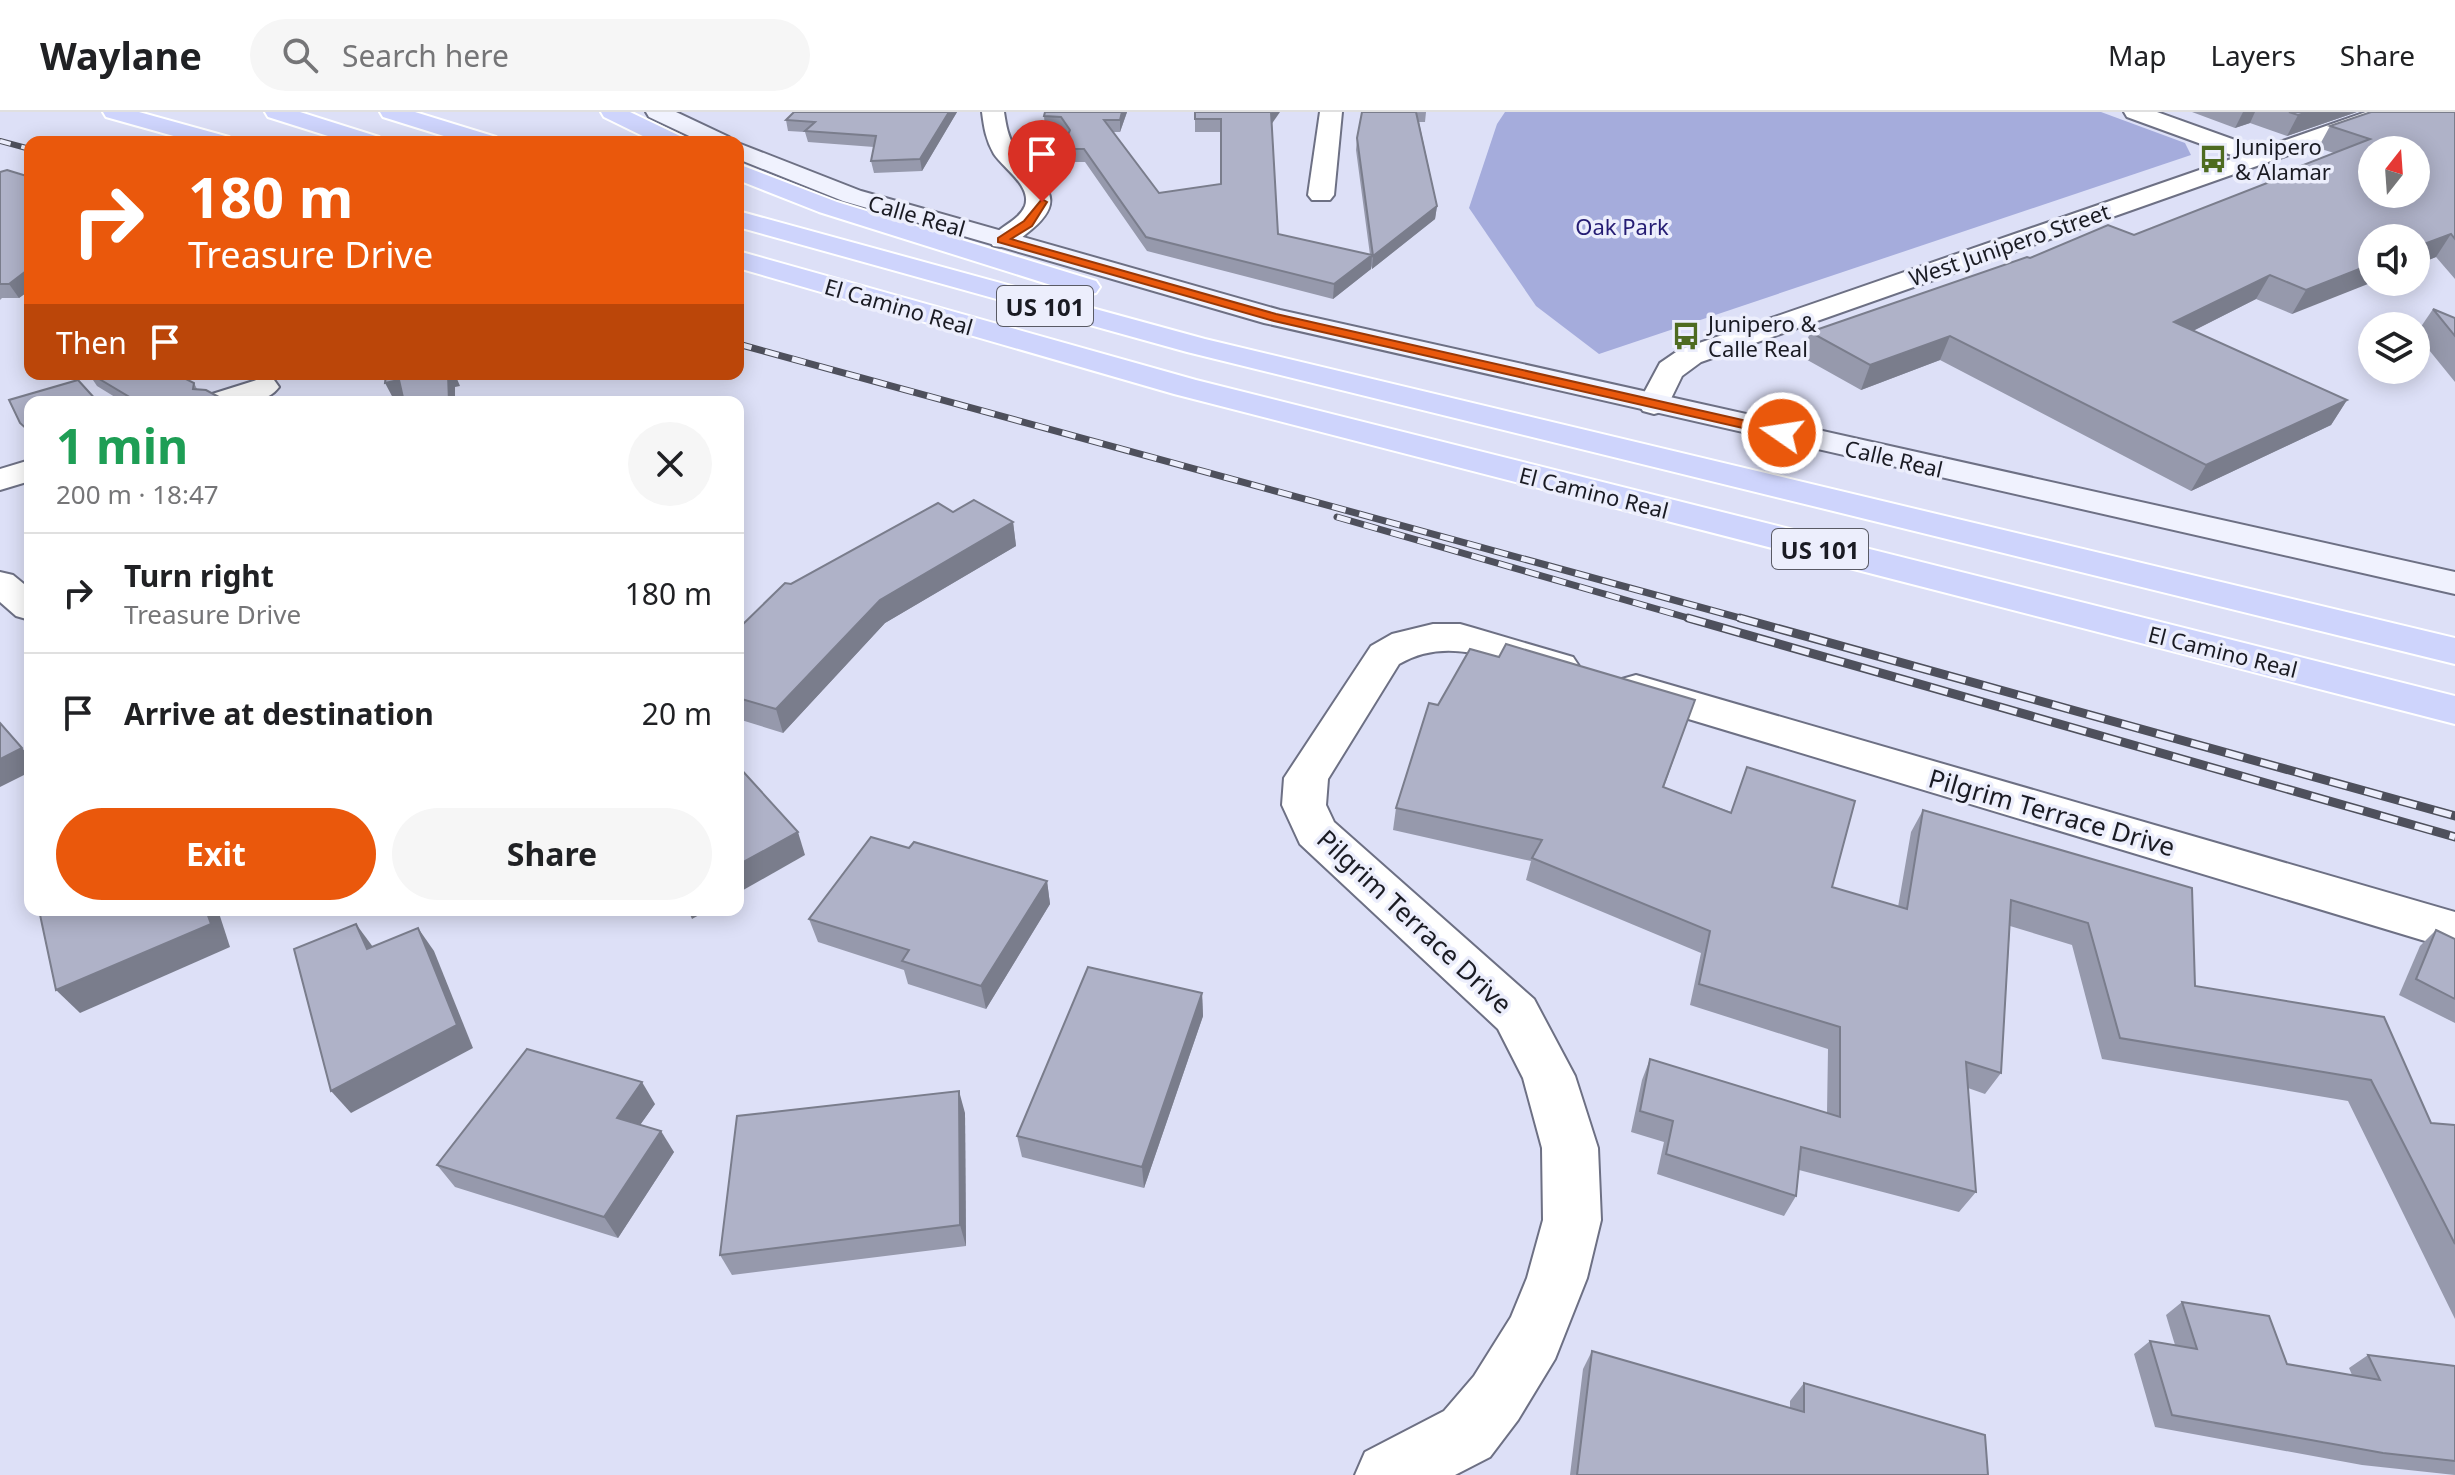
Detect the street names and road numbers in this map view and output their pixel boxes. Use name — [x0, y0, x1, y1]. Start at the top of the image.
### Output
street label: Calle Real — [865, 187, 969, 243]
street label: West Junipero Street — [1905, 196, 2113, 292]
street label: El Camino Real — [821, 271, 977, 341]
road number: US 101 — [997, 286, 1093, 326]
street label: Calle Real — [1842, 432, 1946, 484]
street label: El Camino Real — [1516, 459, 1672, 525]
road number: US 101 — [1772, 529, 1868, 569]
street label: El Camino Real — [2145, 618, 2301, 684]
street label: Pilgrim Terrace Drive — [1925, 760, 2179, 864]
street label: Pilgrim Terrace Drive — [1310, 821, 1520, 1021]

